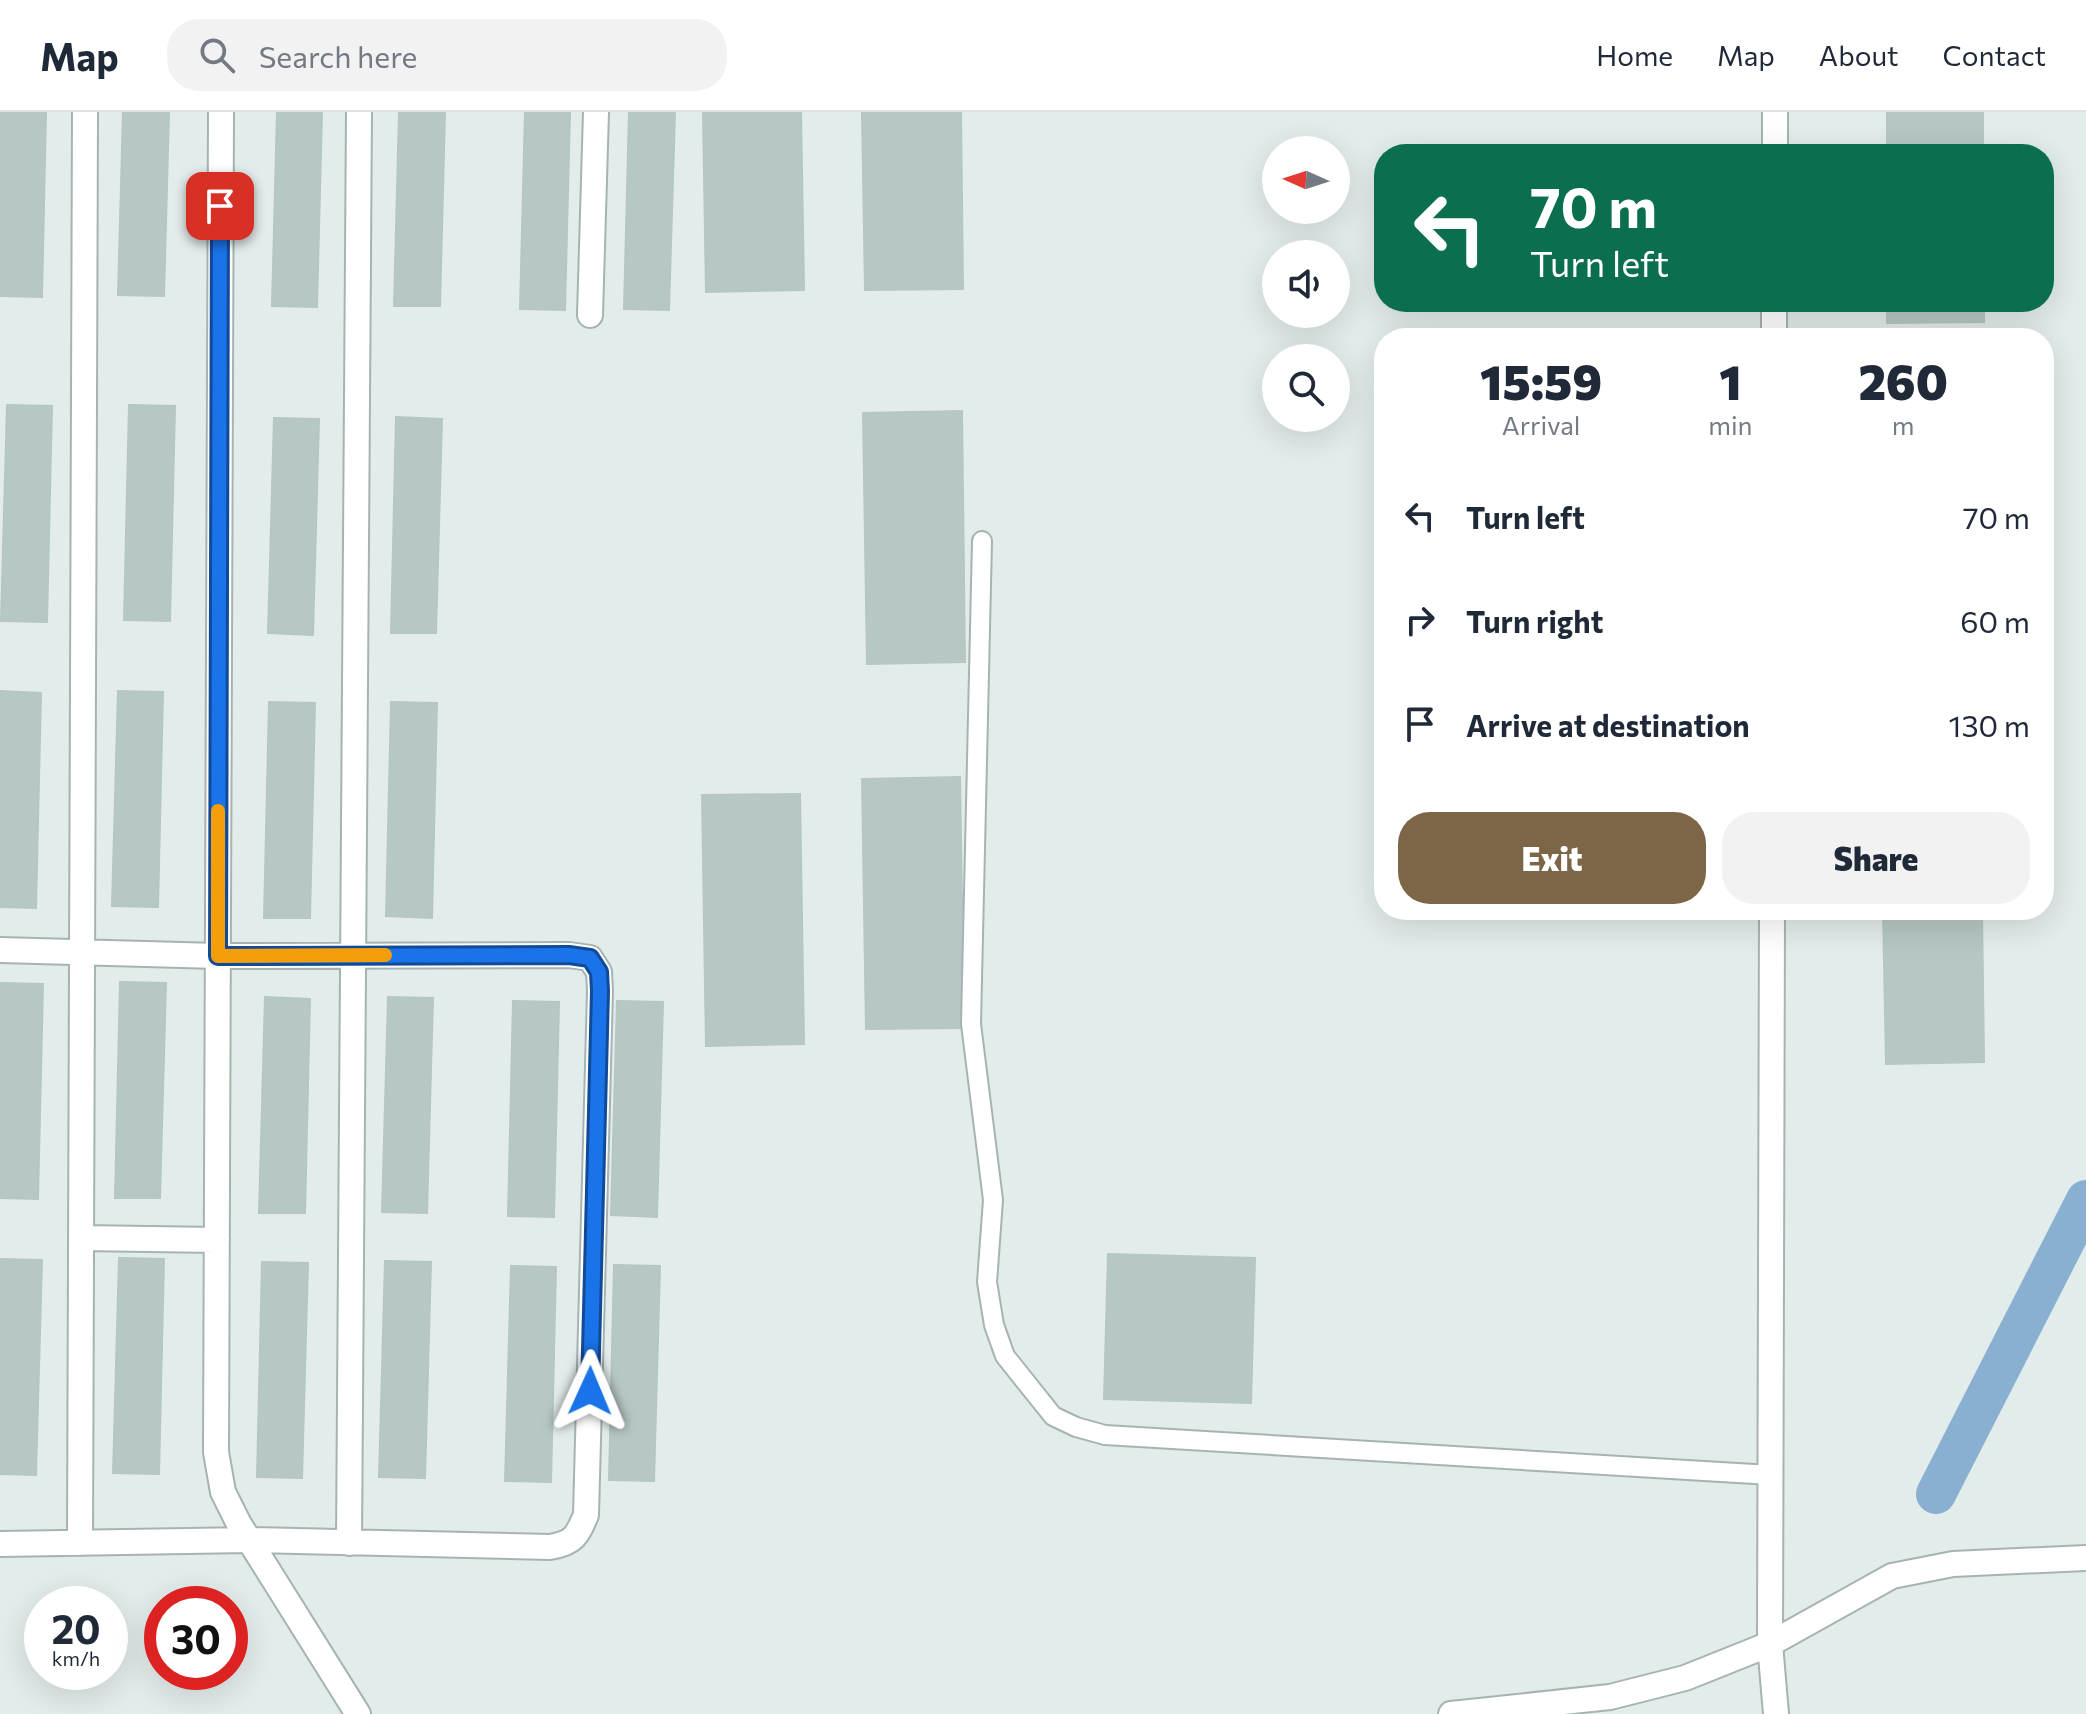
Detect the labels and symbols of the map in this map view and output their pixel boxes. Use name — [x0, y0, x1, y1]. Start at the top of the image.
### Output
north arrow — [1262, 136, 1350, 224]
pin — [186, 172, 254, 240]
position arrow — [548, 1349, 632, 1433]
speed limit sign: 30 — [144, 1586, 248, 1690]

